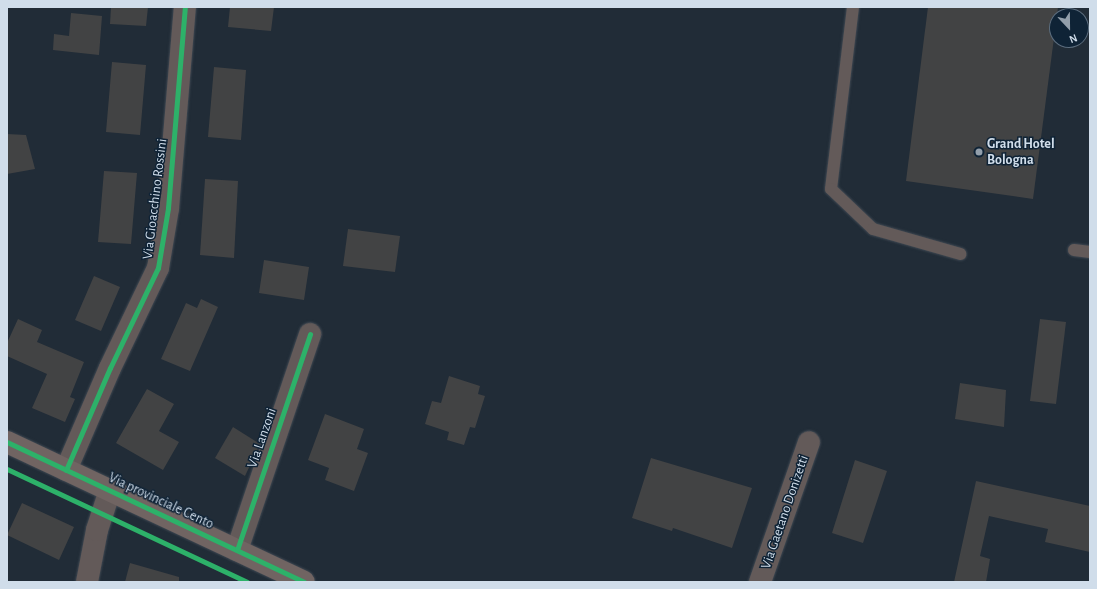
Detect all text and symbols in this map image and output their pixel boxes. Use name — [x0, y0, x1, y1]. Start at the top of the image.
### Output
north arrow — [1049, 8, 1089, 48]
text: N — [1068, 32, 1079, 45]
place label: Grand Hotel Bologna — [987, 136, 1055, 168]
street label: Via Gioacchino Rossini — [139, 138, 171, 260]
marker: Grand Hotel Bologna — [974, 147, 984, 157]
street label: Via Lanzoni — [244, 406, 280, 470]
street label: Via Gaetano Donizetti — [758, 453, 812, 571]
street label: Via provinciale Cento — [106, 469, 216, 533]

